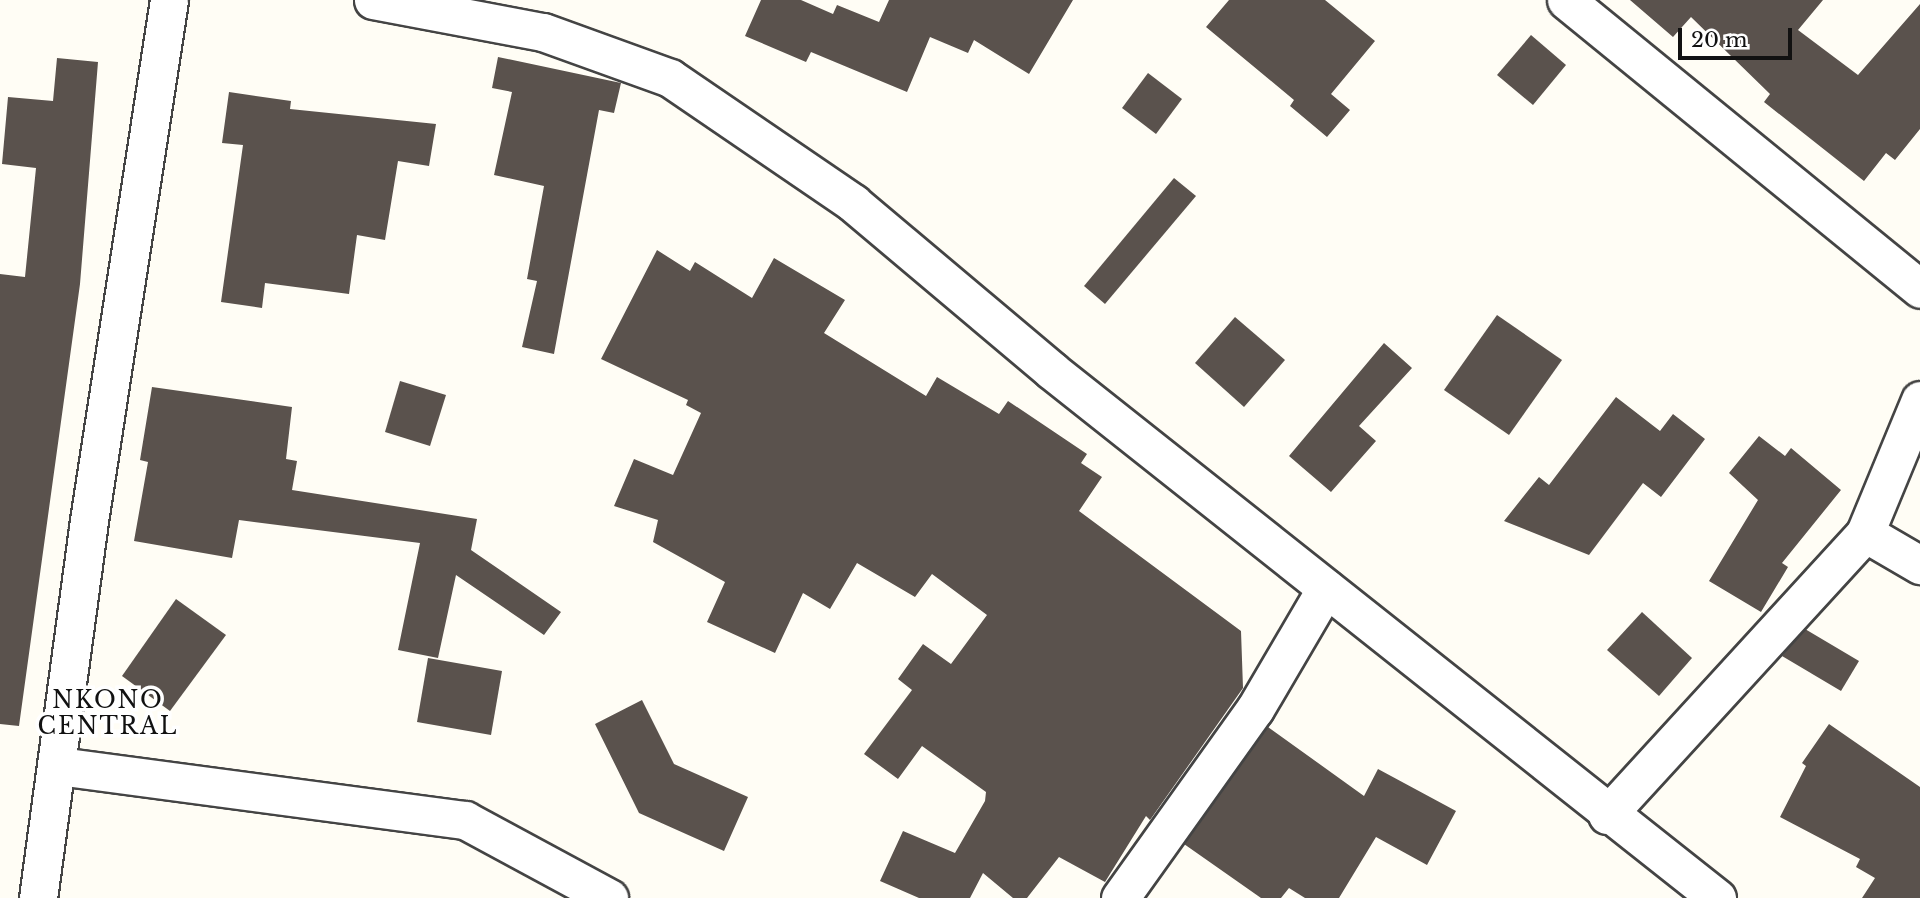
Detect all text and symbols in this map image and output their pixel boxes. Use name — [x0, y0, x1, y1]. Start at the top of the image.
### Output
scale bar — [1682, 14, 1796, 58]
text: 20 m — [1691, 27, 1748, 53]
district label: NKONO CENTRAL — [38, 686, 178, 740]

